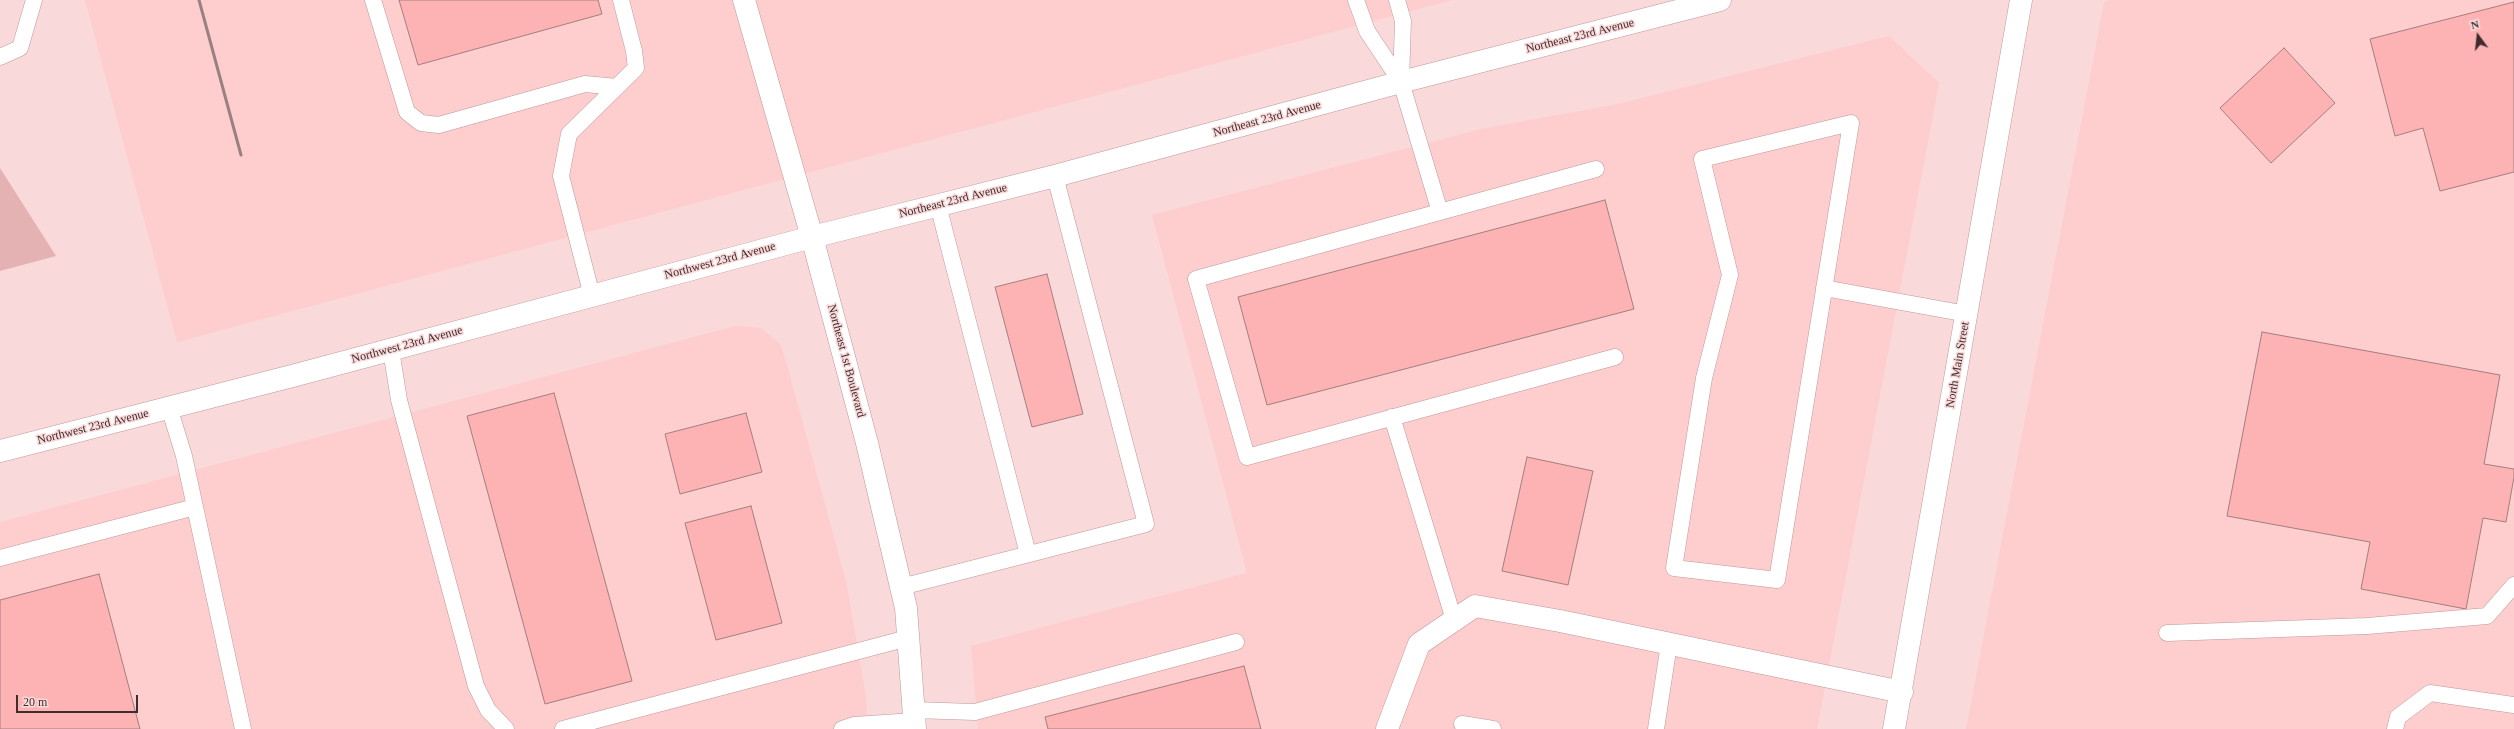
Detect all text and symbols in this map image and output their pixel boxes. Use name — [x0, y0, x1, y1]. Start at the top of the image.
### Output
street label: Northeast 23rd Avenue — [1524, 16, 1636, 56]
north arrow — [2458, 16, 2498, 56]
text: N — [2469, 18, 2480, 31]
street label: Northeast 23rd Avenue — [1211, 98, 1323, 140]
street label: Northeast 23rd Avenue — [897, 181, 1009, 221]
street label: Northwest 23rd Avenue — [663, 239, 777, 283]
street label: Northeast 1st Boulevard — [824, 303, 868, 419]
street label: North Main Street — [1943, 321, 1973, 409]
street label: Northwest 23rd Avenue — [350, 323, 464, 367]
street label: Northwest 23rd Avenue — [36, 406, 150, 448]
scale bar — [18, 687, 140, 713]
text: 20 m — [23, 695, 47, 709]

